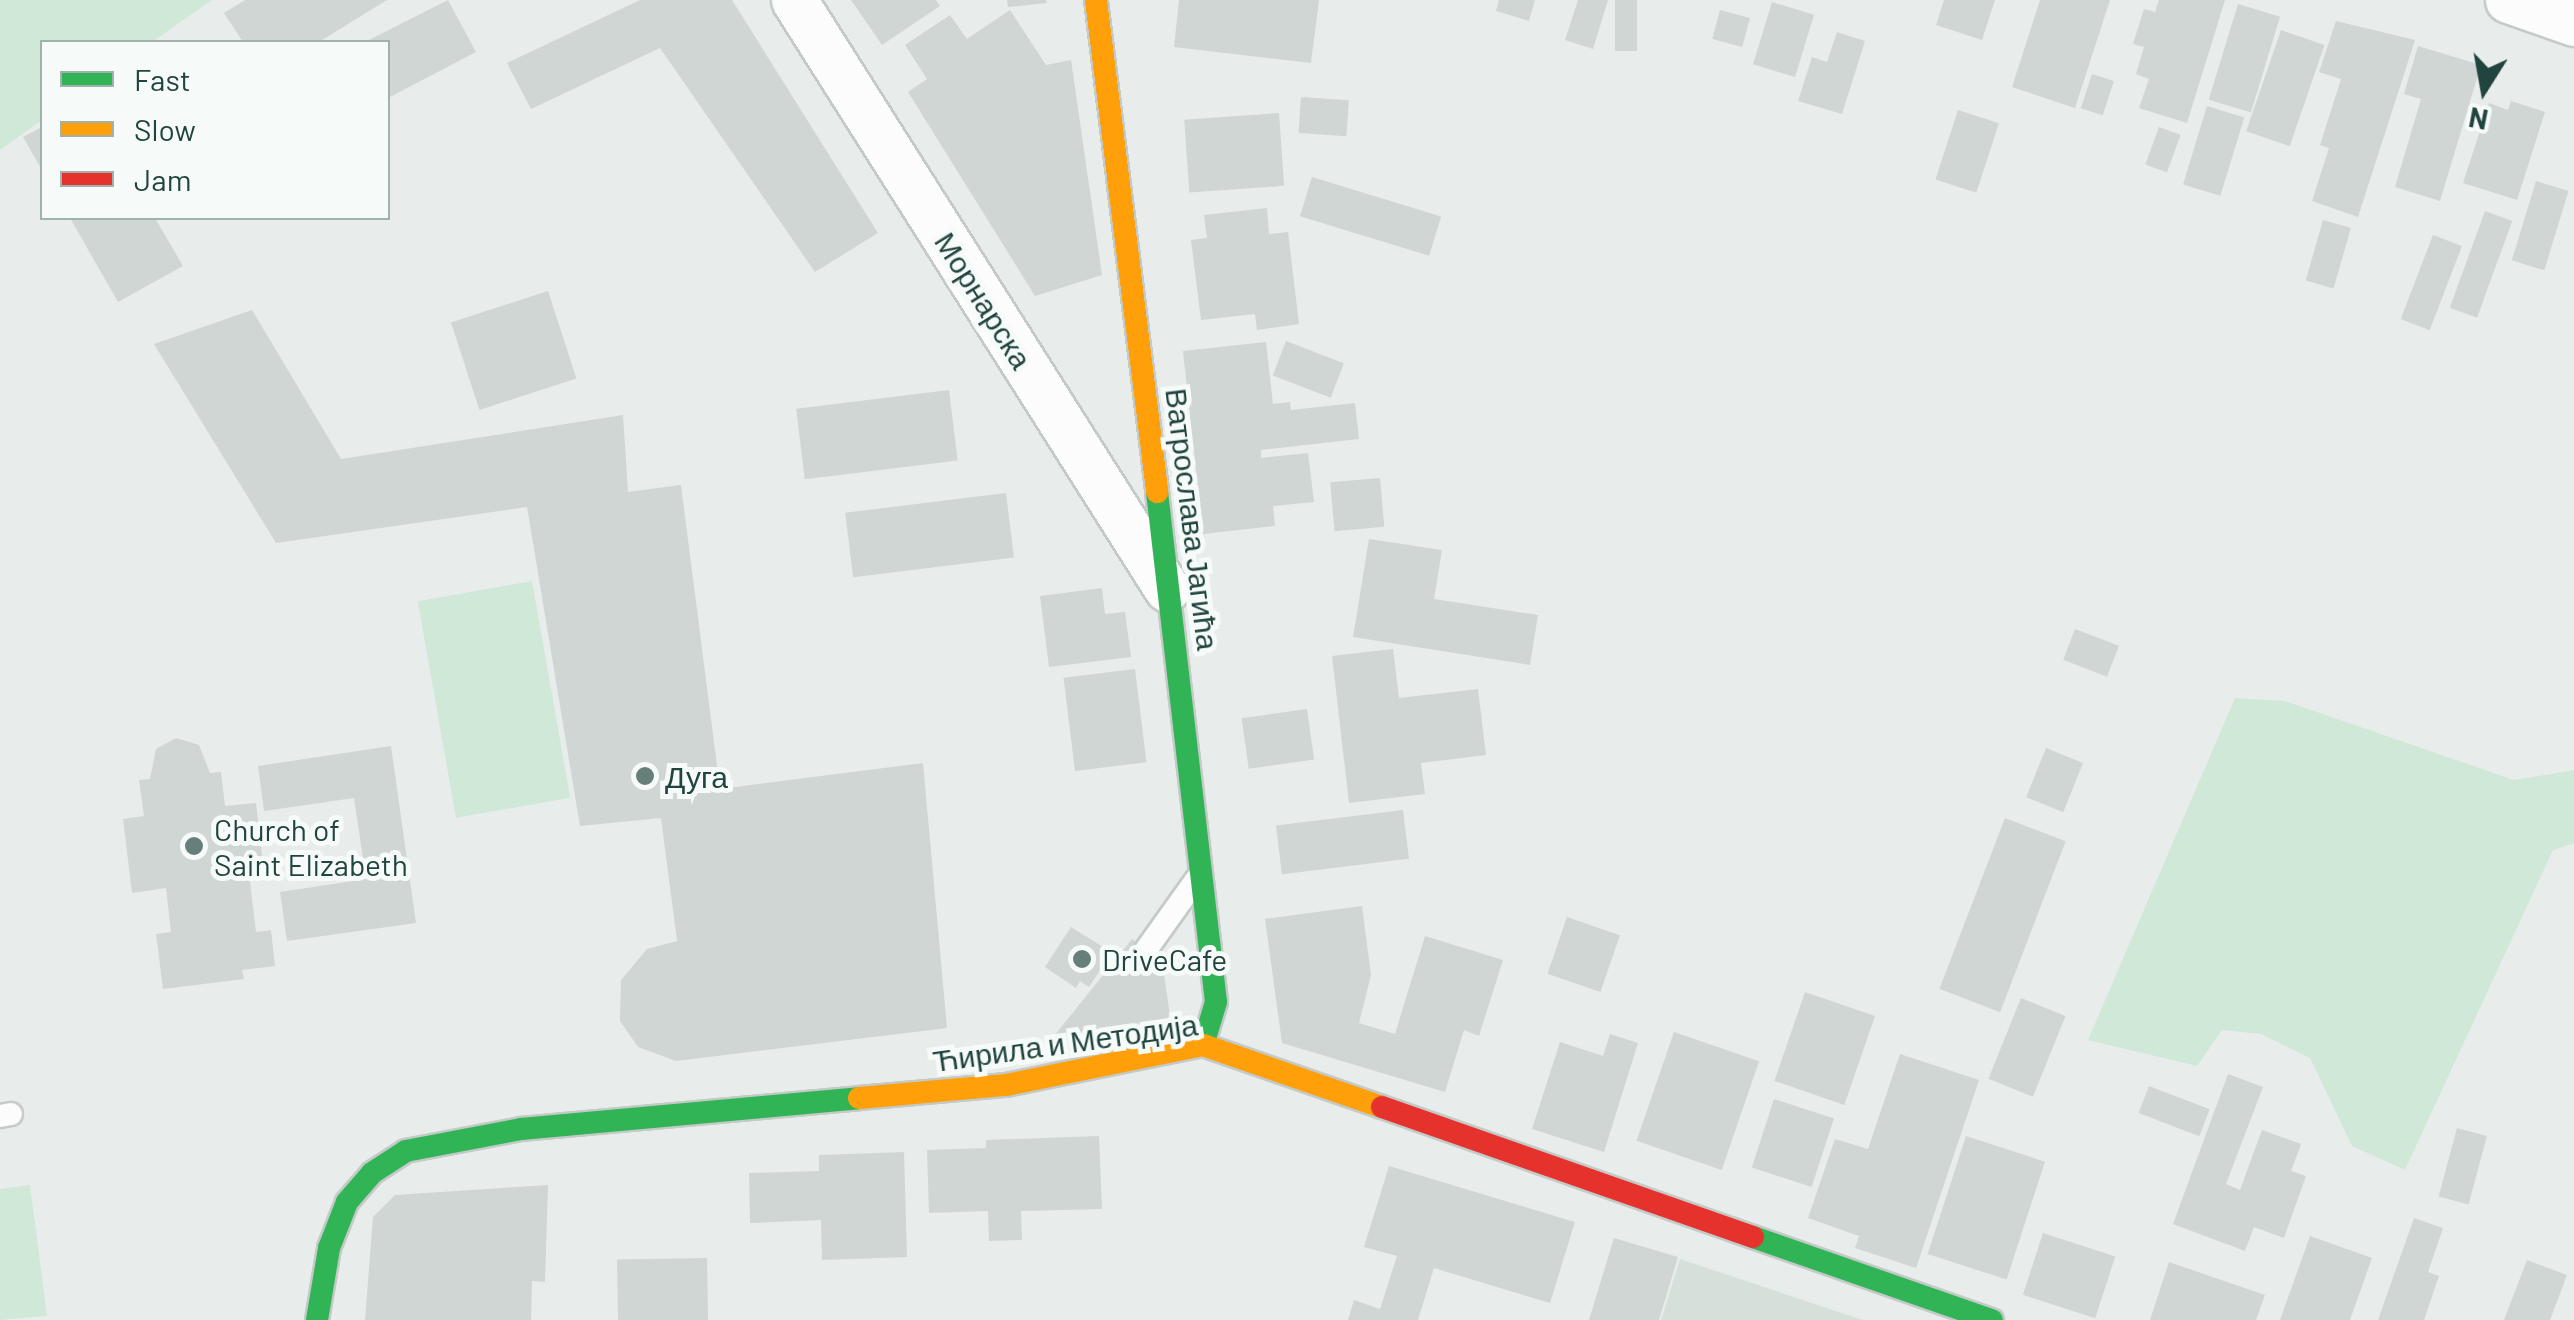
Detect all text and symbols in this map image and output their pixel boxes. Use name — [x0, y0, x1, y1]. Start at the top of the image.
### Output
legend — [40, 40, 390, 220]
north arrow — [2434, 40, 2534, 140]
text: Fast — [134, 61, 191, 97]
text: N — [2466, 101, 2491, 138]
text: Slow — [134, 111, 196, 147]
text: Jam — [134, 161, 191, 197]
street label: Морнарска — [928, 225, 1040, 375]
street label: Ватрослава Јагића — [1159, 386, 1227, 652]
place label: Дуга — [665, 758, 728, 794]
marker: Дуга — [634, 765, 656, 787]
place label: Church of Saint Elizabeth — [214, 811, 408, 882]
marker: Church of Saint Elizabeth — [183, 835, 205, 857]
place label: DriveCafe — [1102, 941, 1227, 977]
marker: DriveCafe — [1071, 948, 1093, 970]
street label: Ћирила и Методија — [930, 1006, 1200, 1078]

